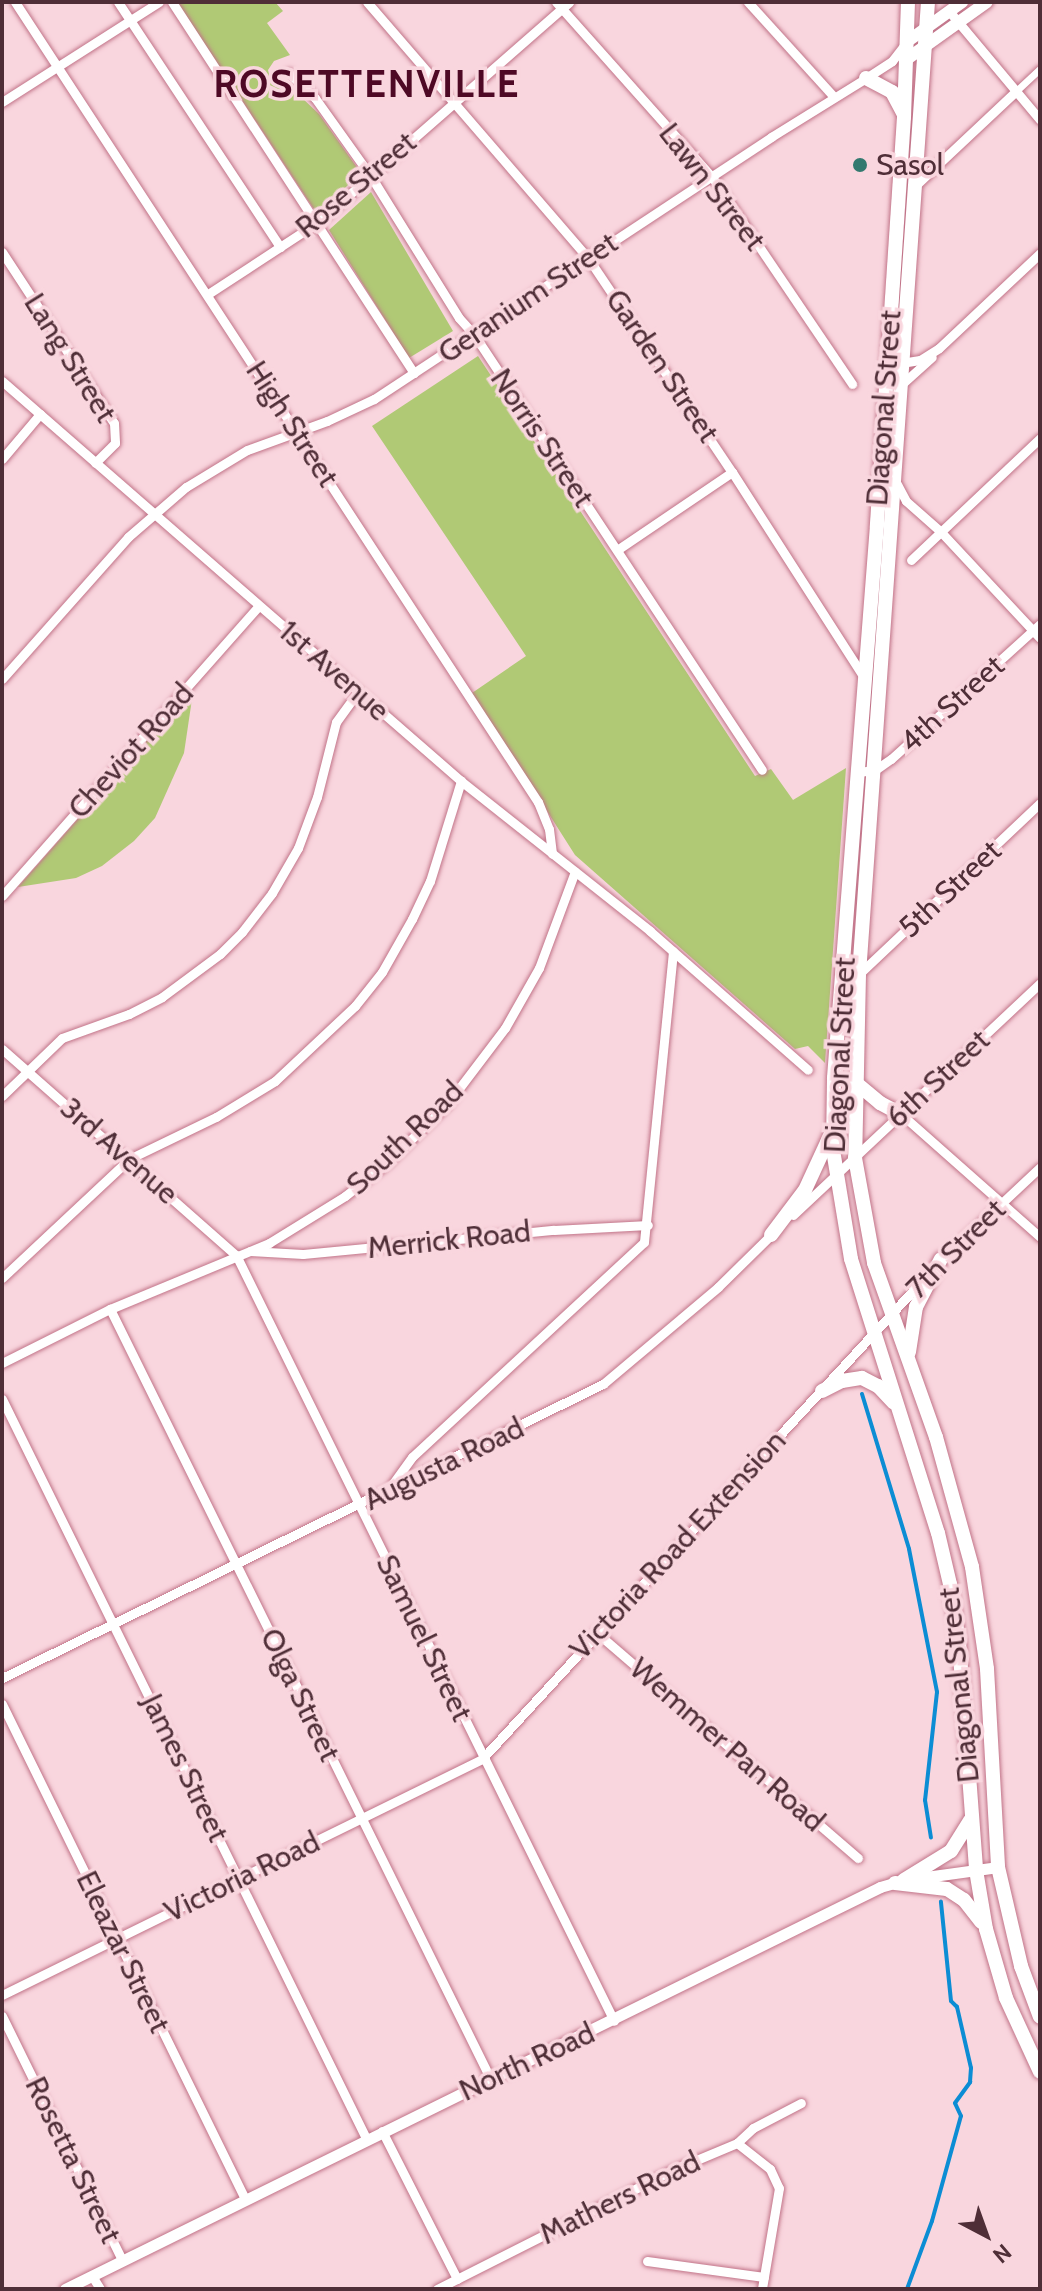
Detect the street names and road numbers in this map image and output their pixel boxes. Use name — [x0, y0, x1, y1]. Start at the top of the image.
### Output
street label: Lawn Street — [651, 116, 773, 258]
street label: Rose Street — [289, 124, 423, 246]
street label: Geranium Street — [432, 225, 624, 371]
street label: Garden Street — [598, 283, 726, 449]
street label: Lang Street — [16, 287, 124, 429]
street label: Diagonal Street — [859, 309, 909, 507]
street label: High Street — [238, 355, 346, 493]
street label: Norris Street — [483, 362, 601, 514]
street label: 1st Avenue — [272, 613, 396, 729]
street label: 4th Street — [893, 648, 1011, 760]
street label: Cheviot Road — [61, 676, 201, 826]
street label: 5th Street — [891, 833, 1009, 945]
street label: Diagonal Street — [817, 956, 863, 1154]
street label: 6th Street — [879, 1022, 997, 1136]
street label: South Road — [339, 1074, 471, 1202]
street label: 3rd Avenue — [53, 1090, 185, 1212]
street label: 7th Street — [899, 1192, 1013, 1306]
street label: Merrick Road — [366, 1214, 532, 1266]
street label: Augusta Road — [358, 1410, 530, 1518]
street label: Victoria Road Extension — [563, 1423, 793, 1667]
street label: Samuel Street — [368, 1549, 480, 1727]
street label: Diagonal Street — [931, 1586, 987, 1784]
street label: Olga Street — [252, 1623, 348, 1767]
street label: Wemmer Pan Road — [622, 1651, 832, 1839]
street label: James Street — [134, 1688, 236, 1848]
street label: Victoria Road — [159, 1824, 325, 1930]
street label: Eleazar Street — [68, 1865, 178, 2039]
street label: North Road — [454, 2015, 600, 2109]
street label: Rosetta Street — [17, 2071, 129, 2249]
street label: Mathers Road — [534, 2144, 706, 2252]

